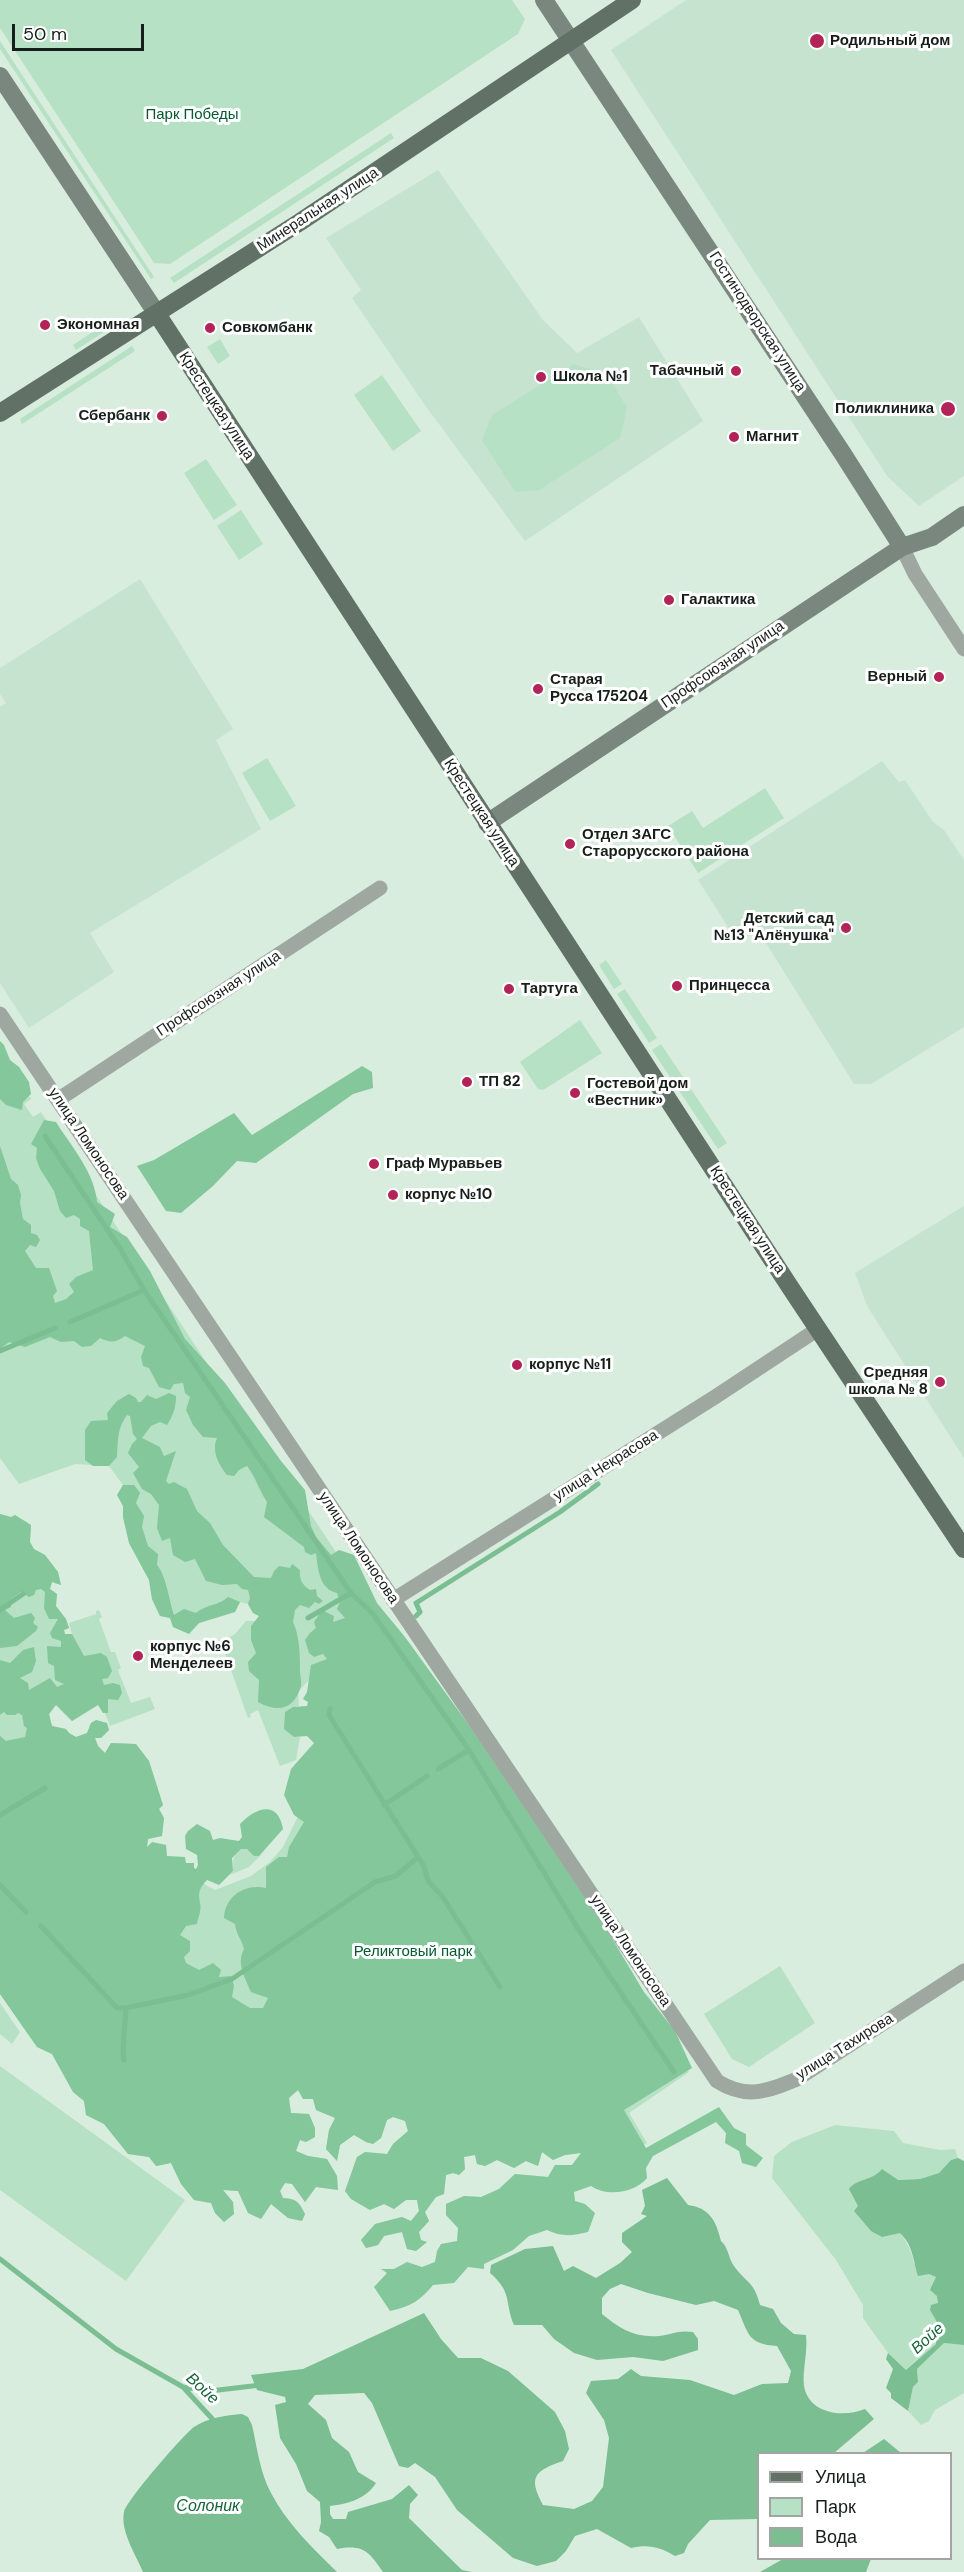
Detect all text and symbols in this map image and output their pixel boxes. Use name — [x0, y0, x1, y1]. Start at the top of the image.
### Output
scale bar — [15, 12, 147, 50]
text: 50 m — [23, 22, 67, 46]
marker: Родильный дом — [808, 32, 826, 50]
place label: Родильный дом — [830, 32, 950, 50]
park label: Парк Победы — [145, 106, 239, 124]
street label: Минеральная улица — [254, 164, 382, 256]
street label: Гостинодворская улица — [705, 248, 809, 396]
place label: Экономная — [57, 316, 139, 334]
marker: Экономная — [38, 318, 52, 332]
place label: Совкомбанк — [222, 319, 313, 337]
marker: Совкомбанк — [203, 321, 217, 335]
street label: Крестецкая улица — [174, 349, 258, 463]
place label: Табачный — [650, 362, 724, 380]
marker: Табачный — [729, 364, 743, 378]
place label: Школа №1 — [553, 368, 628, 386]
marker: Школа №1 — [534, 370, 548, 384]
place label: Поликлиника — [835, 400, 934, 418]
marker: Поликлиника — [939, 400, 957, 418]
place label: Сбербанк — [78, 407, 150, 425]
marker: Сбербанк — [155, 409, 169, 423]
place label: Магнит — [746, 428, 799, 446]
marker: Магнит — [727, 430, 741, 444]
place label: Галактика — [681, 591, 755, 609]
marker: Галактика — [662, 593, 676, 607]
street label: Профсоюзная улица — [658, 617, 788, 713]
place label: Верный — [868, 668, 927, 686]
marker: Верный — [932, 670, 946, 684]
place label: Старая Русса 175204 — [550, 671, 648, 706]
marker: Старая Русса 175204 — [531, 682, 545, 696]
street label: Крестецкая улица — [439, 756, 523, 870]
place label: Отдел ЗАГС Старорусского района — [582, 826, 749, 861]
marker: Отдел ЗАГС Старорусского района — [563, 837, 577, 851]
place label: Детский сад №13 "Алёнушка" — [714, 910, 834, 945]
marker: Детский сад №13 "Алёнушка" — [839, 921, 853, 935]
street label: Профсоюзная улица — [154, 947, 284, 1041]
place label: Принцесса — [689, 977, 770, 995]
marker: Принцесса — [670, 979, 684, 993]
place label: Тартуга — [521, 980, 578, 998]
marker: Тартуга — [502, 982, 516, 996]
place label: ТП 82 — [479, 1073, 521, 1091]
marker: ТП 82 — [460, 1075, 474, 1089]
place label: Гостевой дом «Вестник» — [587, 1075, 688, 1110]
street label: улица Ломоносова — [44, 1085, 132, 1203]
marker: Гостевой дом «Вестник» — [568, 1086, 582, 1100]
place label: Граф Муравьев — [386, 1155, 502, 1173]
marker: Граф Муравьев — [367, 1157, 381, 1171]
street label: Крестецкая улица — [705, 1163, 789, 1277]
place label: корпус №10 — [405, 1186, 492, 1204]
marker: корпус №10 — [386, 1188, 400, 1202]
place label: корпус №11 — [529, 1356, 611, 1374]
marker: корпус №11 — [510, 1358, 524, 1372]
place label: Средняя школа № 8 — [848, 1364, 928, 1399]
marker: Средняя школа № 8 — [933, 1375, 947, 1389]
street label: улица Некрасова — [550, 1427, 662, 1505]
street label: улица Ломоносова — [314, 1489, 402, 1607]
place label: корпус №6 Менделеев — [150, 1638, 233, 1673]
marker: корпус №6 Менделеев — [131, 1649, 145, 1663]
street label: улица Ломоносова — [586, 1892, 674, 2010]
park label: Реликтовый парк — [354, 1943, 472, 1961]
street label: улица Тахирова — [793, 2010, 897, 2084]
water label: Войе — [908, 2319, 948, 2359]
water label: Войе — [182, 2369, 222, 2409]
legend — [757, 2452, 952, 2560]
text: Улица — [815, 2465, 866, 2489]
text: Парк — [815, 2495, 856, 2519]
water label: Солоник — [176, 2497, 240, 2517]
text: Вода — [815, 2525, 857, 2549]

